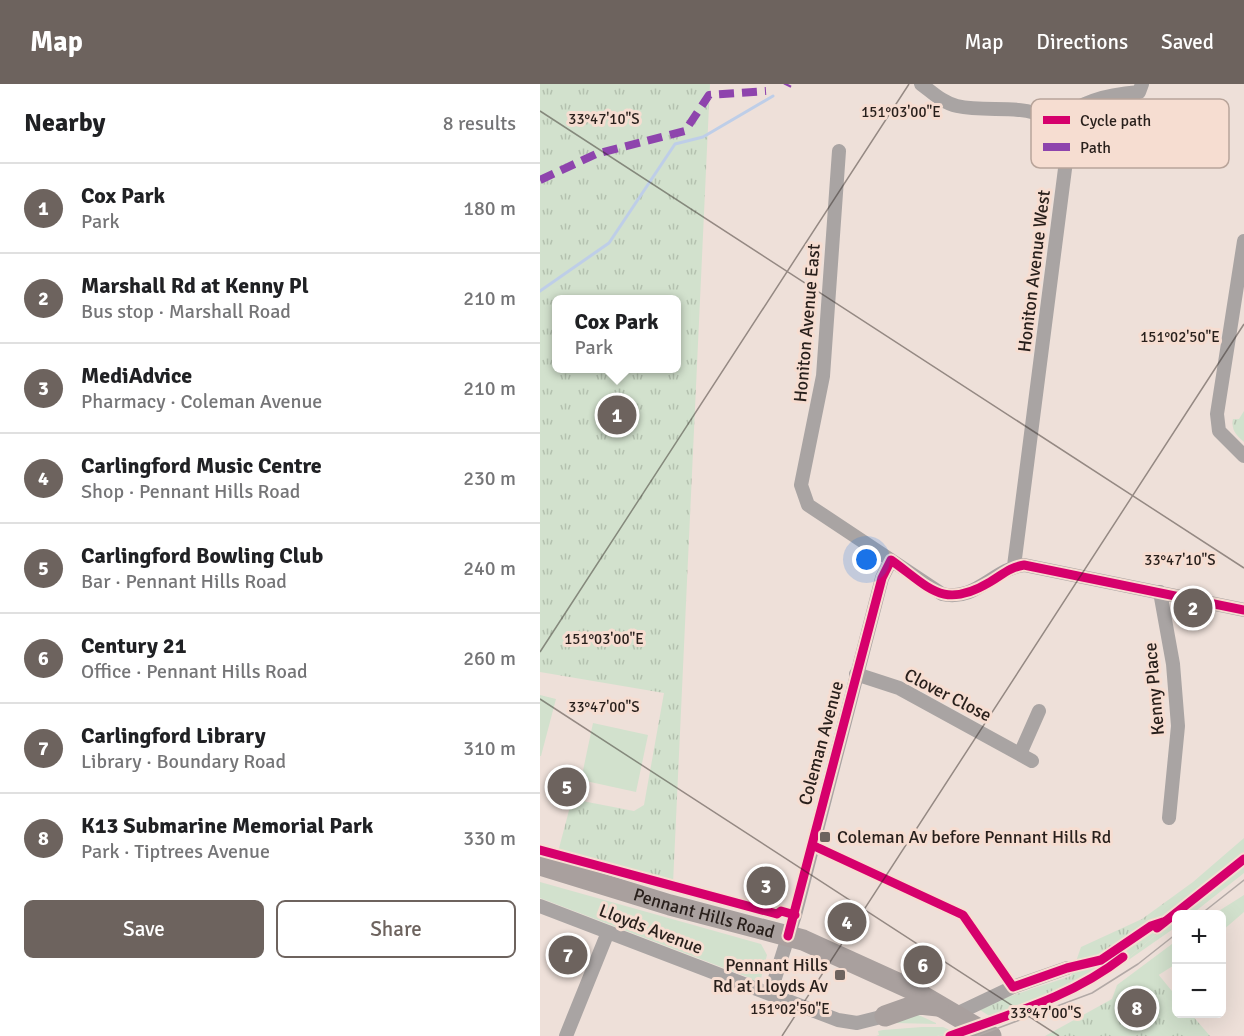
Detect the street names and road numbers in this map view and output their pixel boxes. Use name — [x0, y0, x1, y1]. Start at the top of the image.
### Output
street label: Honiton Avenue West — [1013, 189, 1055, 353]
street label: Honiton Avenue East — [789, 243, 825, 403]
street label: Kenny Place — [1139, 642, 1169, 736]
street label: Clover Close — [901, 664, 995, 726]
street label: Coleman Avenue — [794, 678, 848, 808]
street label: Pennant Hills Road — [631, 883, 777, 943]
street label: Lloyds Avenue — [596, 899, 706, 959]

